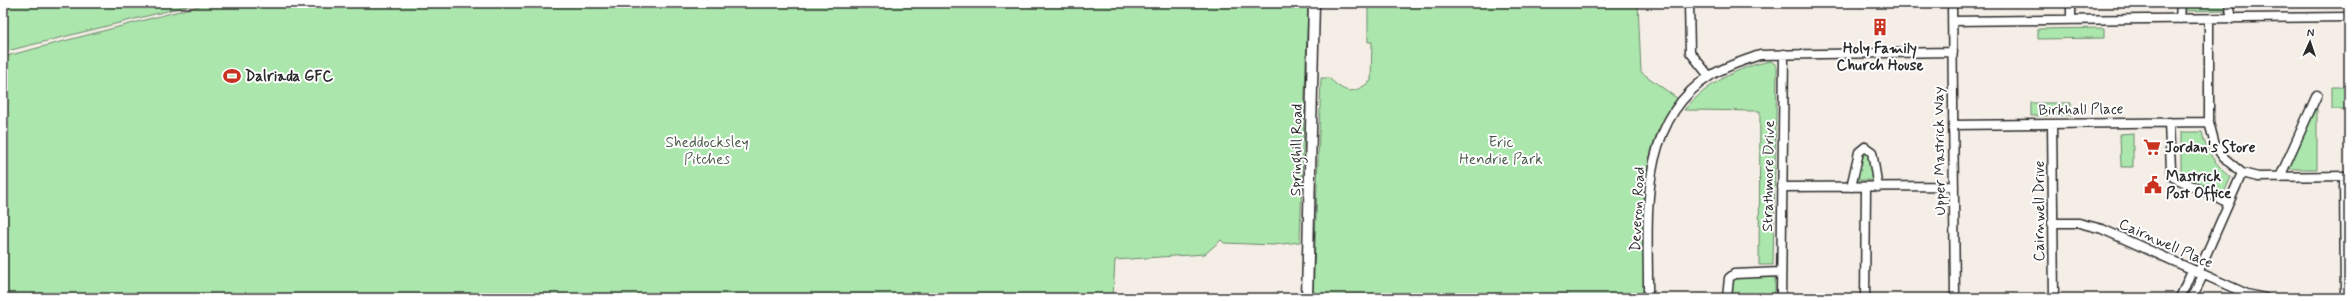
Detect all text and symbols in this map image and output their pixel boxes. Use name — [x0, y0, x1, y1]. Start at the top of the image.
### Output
building icon: Holy Family Church House — [1870, 17, 1890, 37]
north arrow — [2290, 22, 2330, 62]
text: N — [2306, 26, 2314, 40]
place label: Holy Family Church House — [1837, 39, 1923, 76]
sports icon: Dalriada GFC — [222, 66, 242, 86]
place label: Dalriada GFC — [245, 67, 334, 87]
street label: Upper Mastrick Way — [1929, 86, 1951, 216]
street label: Birkhall Place — [2038, 99, 2124, 121]
street label: Springhill Road — [1286, 103, 1309, 196]
street label: Strathmore Drive — [1758, 120, 1780, 232]
park label: Sheddocksley Pitches — [665, 133, 749, 170]
park label: Eric Hendrie Park — [1459, 133, 1543, 170]
supermarket icon: Jordan's Store — [2142, 137, 2162, 157]
place label: Jordan's Store — [2165, 138, 2256, 158]
street label: Cairnwell Drive — [2030, 160, 2050, 261]
street label: Deveron Road — [1626, 166, 1650, 252]
place label: Mastrick Post Office — [2166, 167, 2232, 204]
public building icon: Mastrick Post Office — [2143, 175, 2163, 195]
street label: Cairnwell Place — [2115, 214, 2216, 274]

